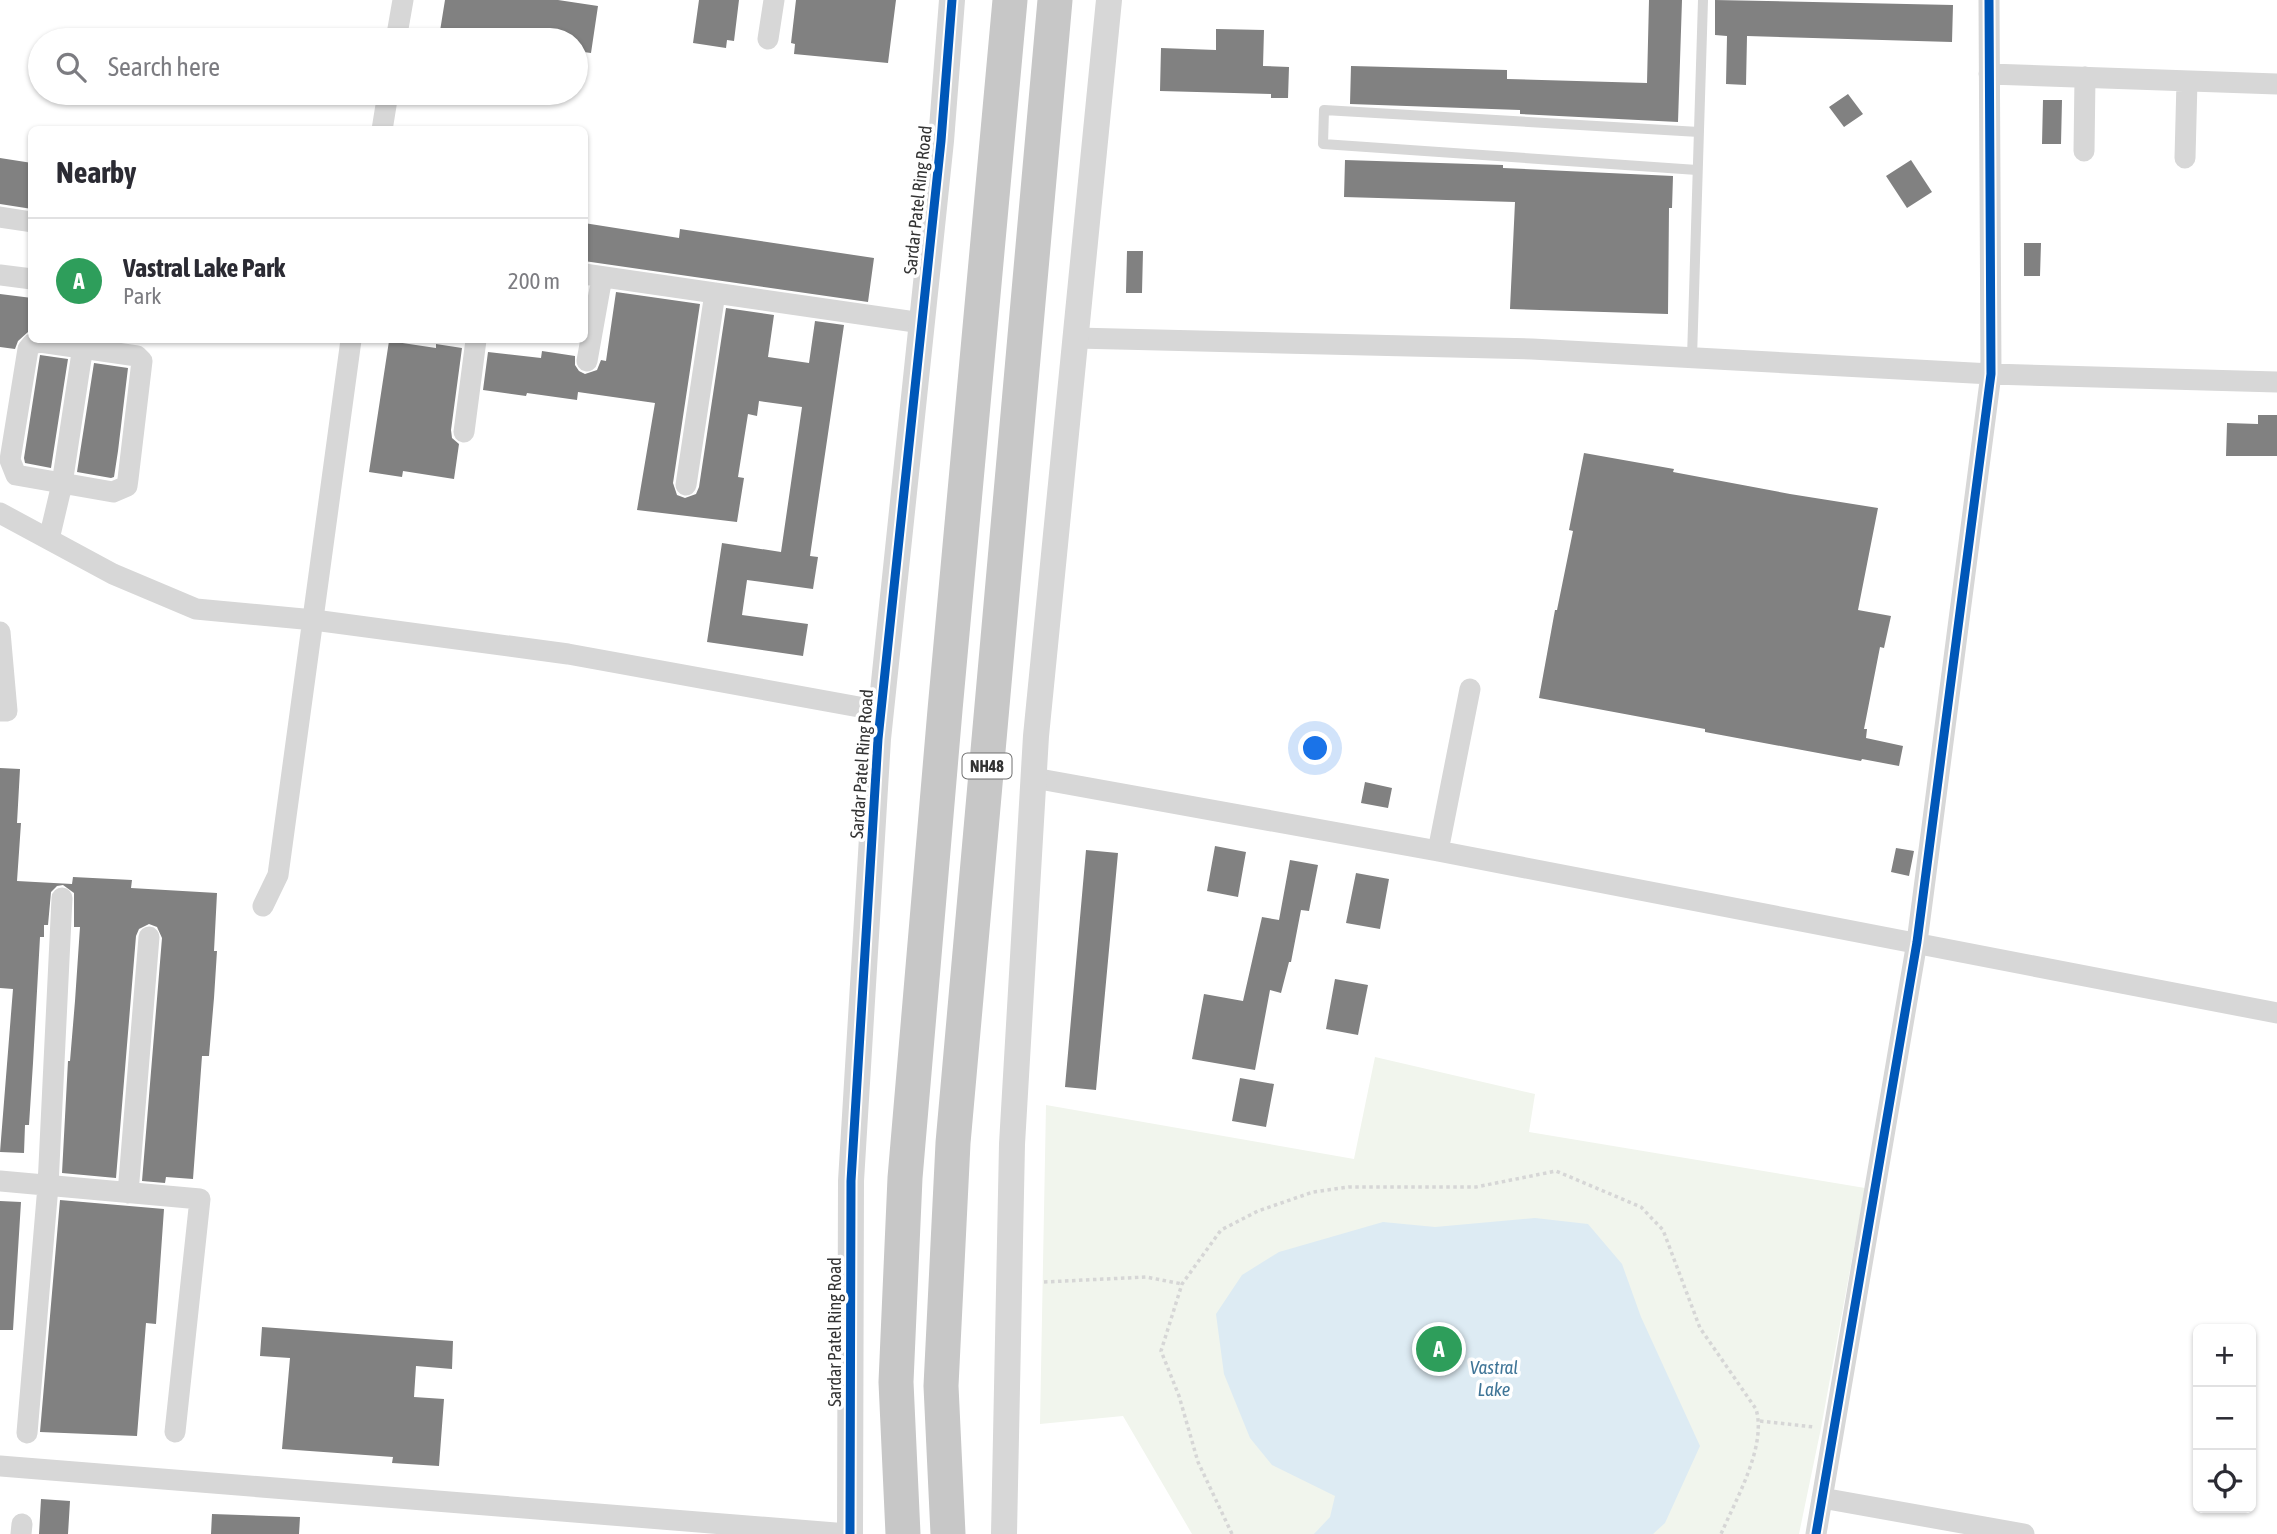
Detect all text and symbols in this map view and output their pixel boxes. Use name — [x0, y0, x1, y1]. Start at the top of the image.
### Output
search box — [28, 28, 588, 105]
icon: search — [52, 48, 90, 86]
text: Search here — [108, 52, 220, 82]
street label: Sardar Patel Ring Road — [899, 124, 936, 275]
text: Nearby — [56, 155, 136, 189]
text: Vastral Lake Park — [123, 253, 285, 283]
text: A — [73, 268, 85, 294]
text: 200 m — [508, 268, 560, 294]
text: Park — [123, 283, 161, 309]
street label: Sardar Patel Ring Road — [846, 689, 877, 839]
your location — [1298, 731, 1332, 765]
road number: NH48 — [962, 754, 1012, 778]
street label: Sardar Patel Ring Road — [824, 1257, 845, 1407]
pin: A — [1416, 1323, 1462, 1375]
map controls — [2193, 1324, 2256, 1513]
button: + — [2193, 1324, 2256, 1387]
water label: Vastral Lake — [1470, 1356, 1518, 1400]
button: − — [2193, 1387, 2256, 1450]
button: locate — [2193, 1450, 2256, 1513]

